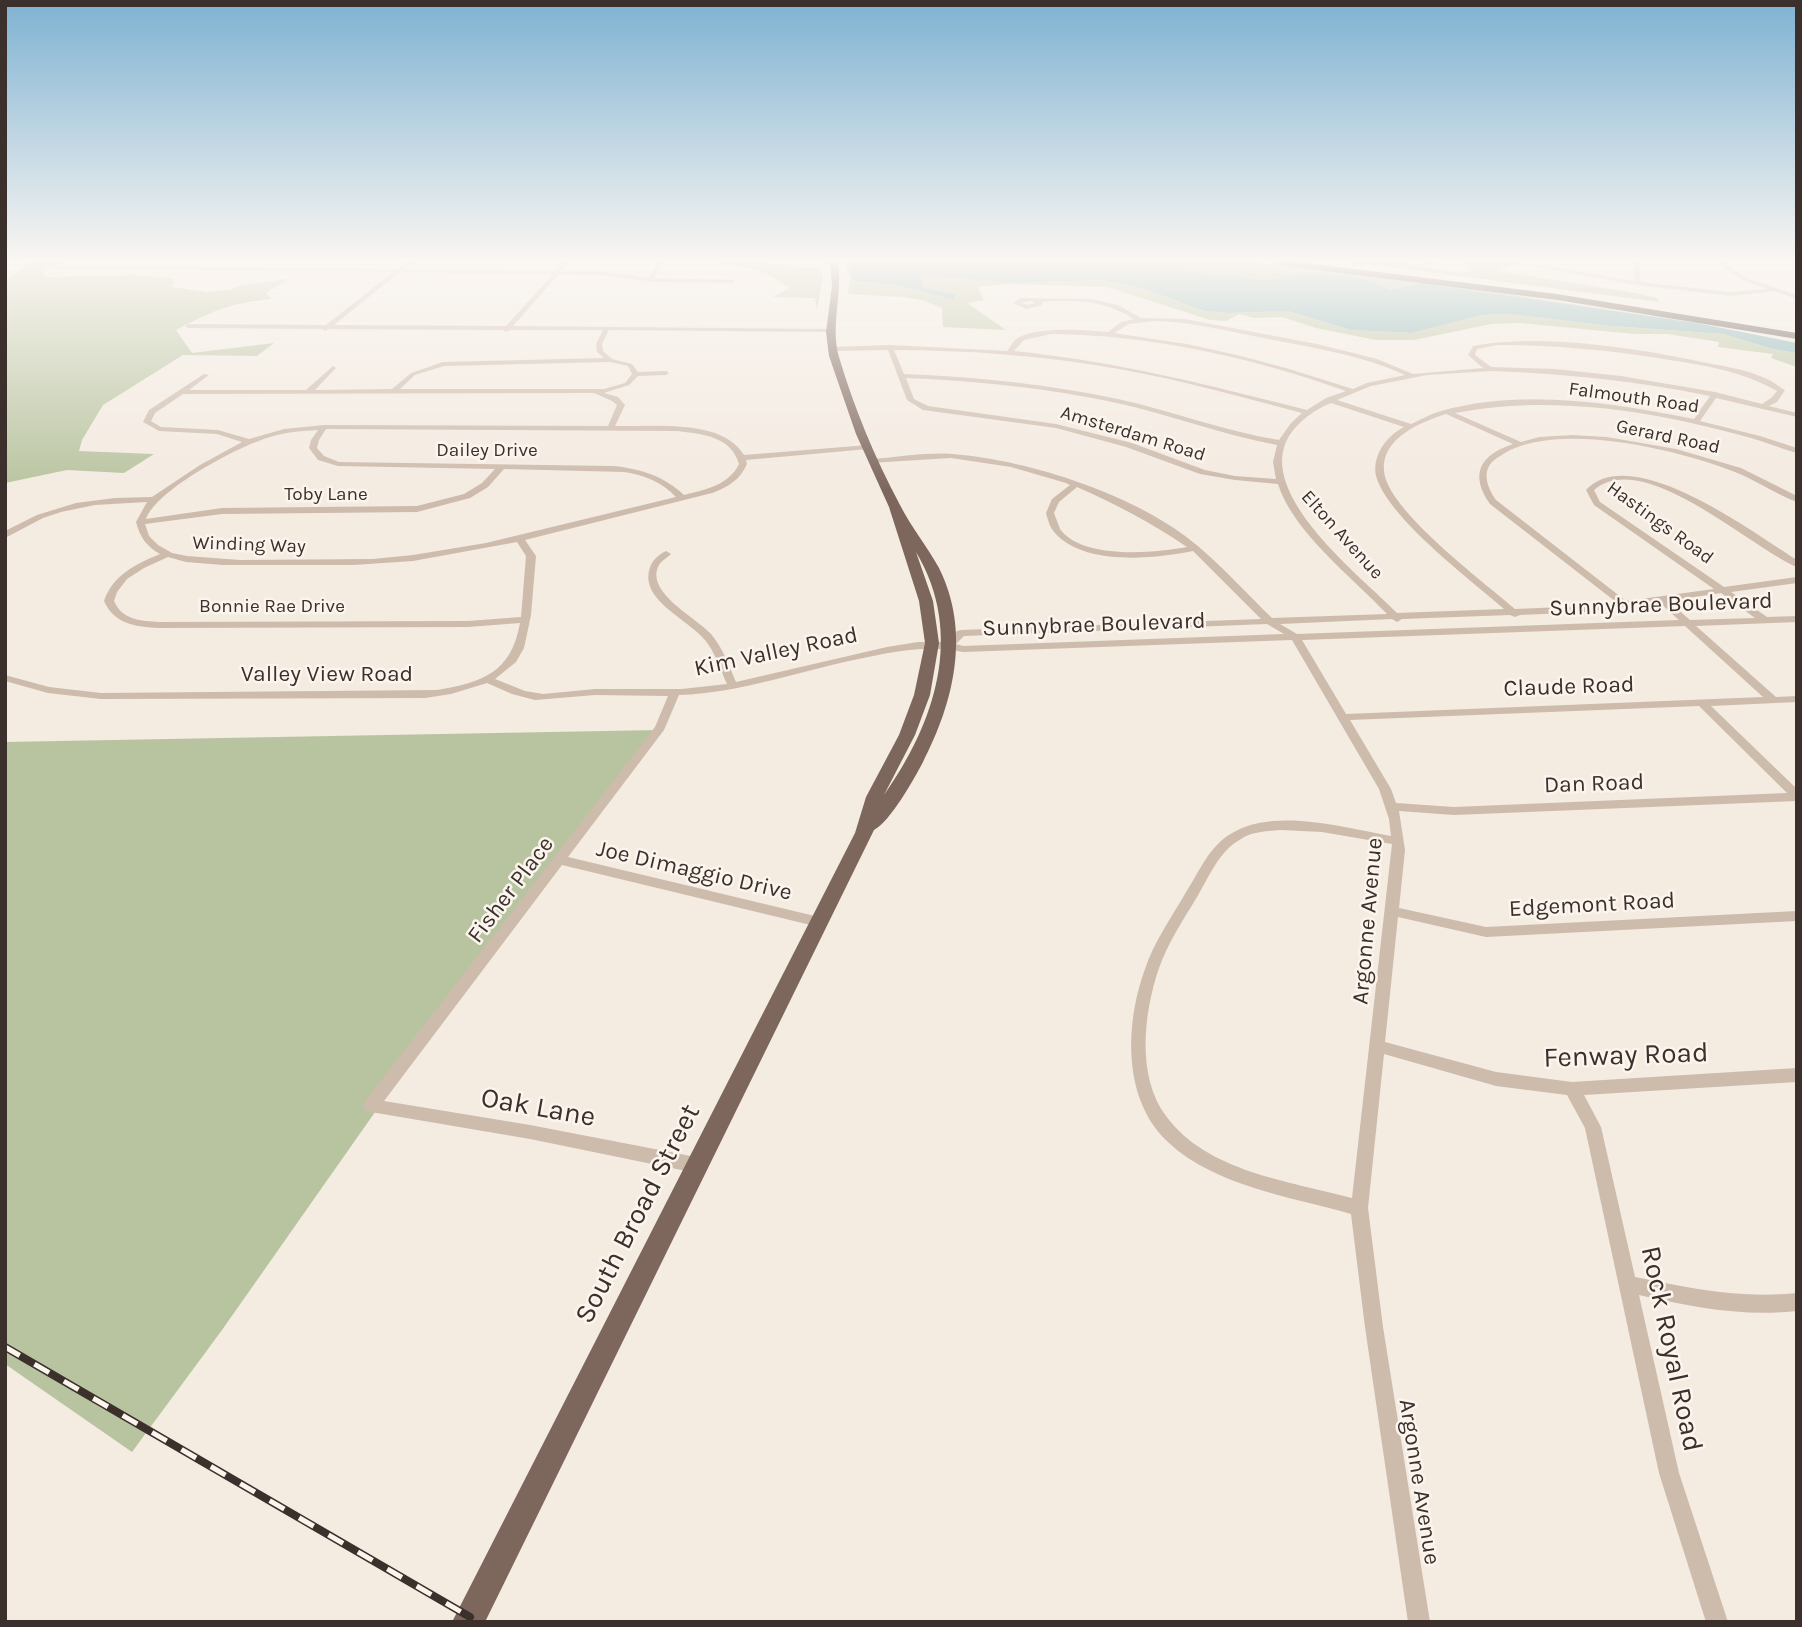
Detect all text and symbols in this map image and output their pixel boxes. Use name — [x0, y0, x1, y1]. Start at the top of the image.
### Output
street label: Falmouth Road — [1567, 378, 1701, 418]
street label: Amsterdam Road — [1058, 401, 1208, 467]
street label: Gerard Road — [1614, 415, 1722, 459]
street label: Dailey Drive — [436, 440, 538, 462]
street label: Hastings Road — [1602, 477, 1718, 569]
street label: Toby Lane — [284, 484, 368, 506]
street label: Elton Avenue — [1296, 486, 1388, 584]
street label: Winding Way — [192, 532, 306, 558]
street label: Sunnybrae Boulevard — [1549, 587, 1773, 623]
street label: Bonnie Rae Drive — [199, 596, 345, 618]
street label: Sunnybrae Boulevard — [982, 607, 1206, 643]
street label: Kim Valley Road — [692, 621, 860, 683]
street label: Valley View Road — [241, 660, 413, 688]
street label: Claude Road — [1503, 671, 1635, 703]
street label: Dan Road — [1543, 768, 1645, 800]
street label: Fisher Place — [462, 831, 560, 949]
street label: Joe Dimaggio Drive — [594, 835, 794, 907]
street label: Argonne Avenue — [1347, 836, 1389, 1006]
street label: Edgemont Road — [1508, 887, 1676, 923]
street label: Fenway Road — [1543, 1036, 1709, 1076]
street label: Oak Lane — [478, 1081, 598, 1135]
street label: South Broad Street — [568, 1099, 708, 1329]
street label: Rock Royal Road — [1633, 1243, 1709, 1455]
street label: Argonne Avenue — [1392, 1397, 1446, 1567]

